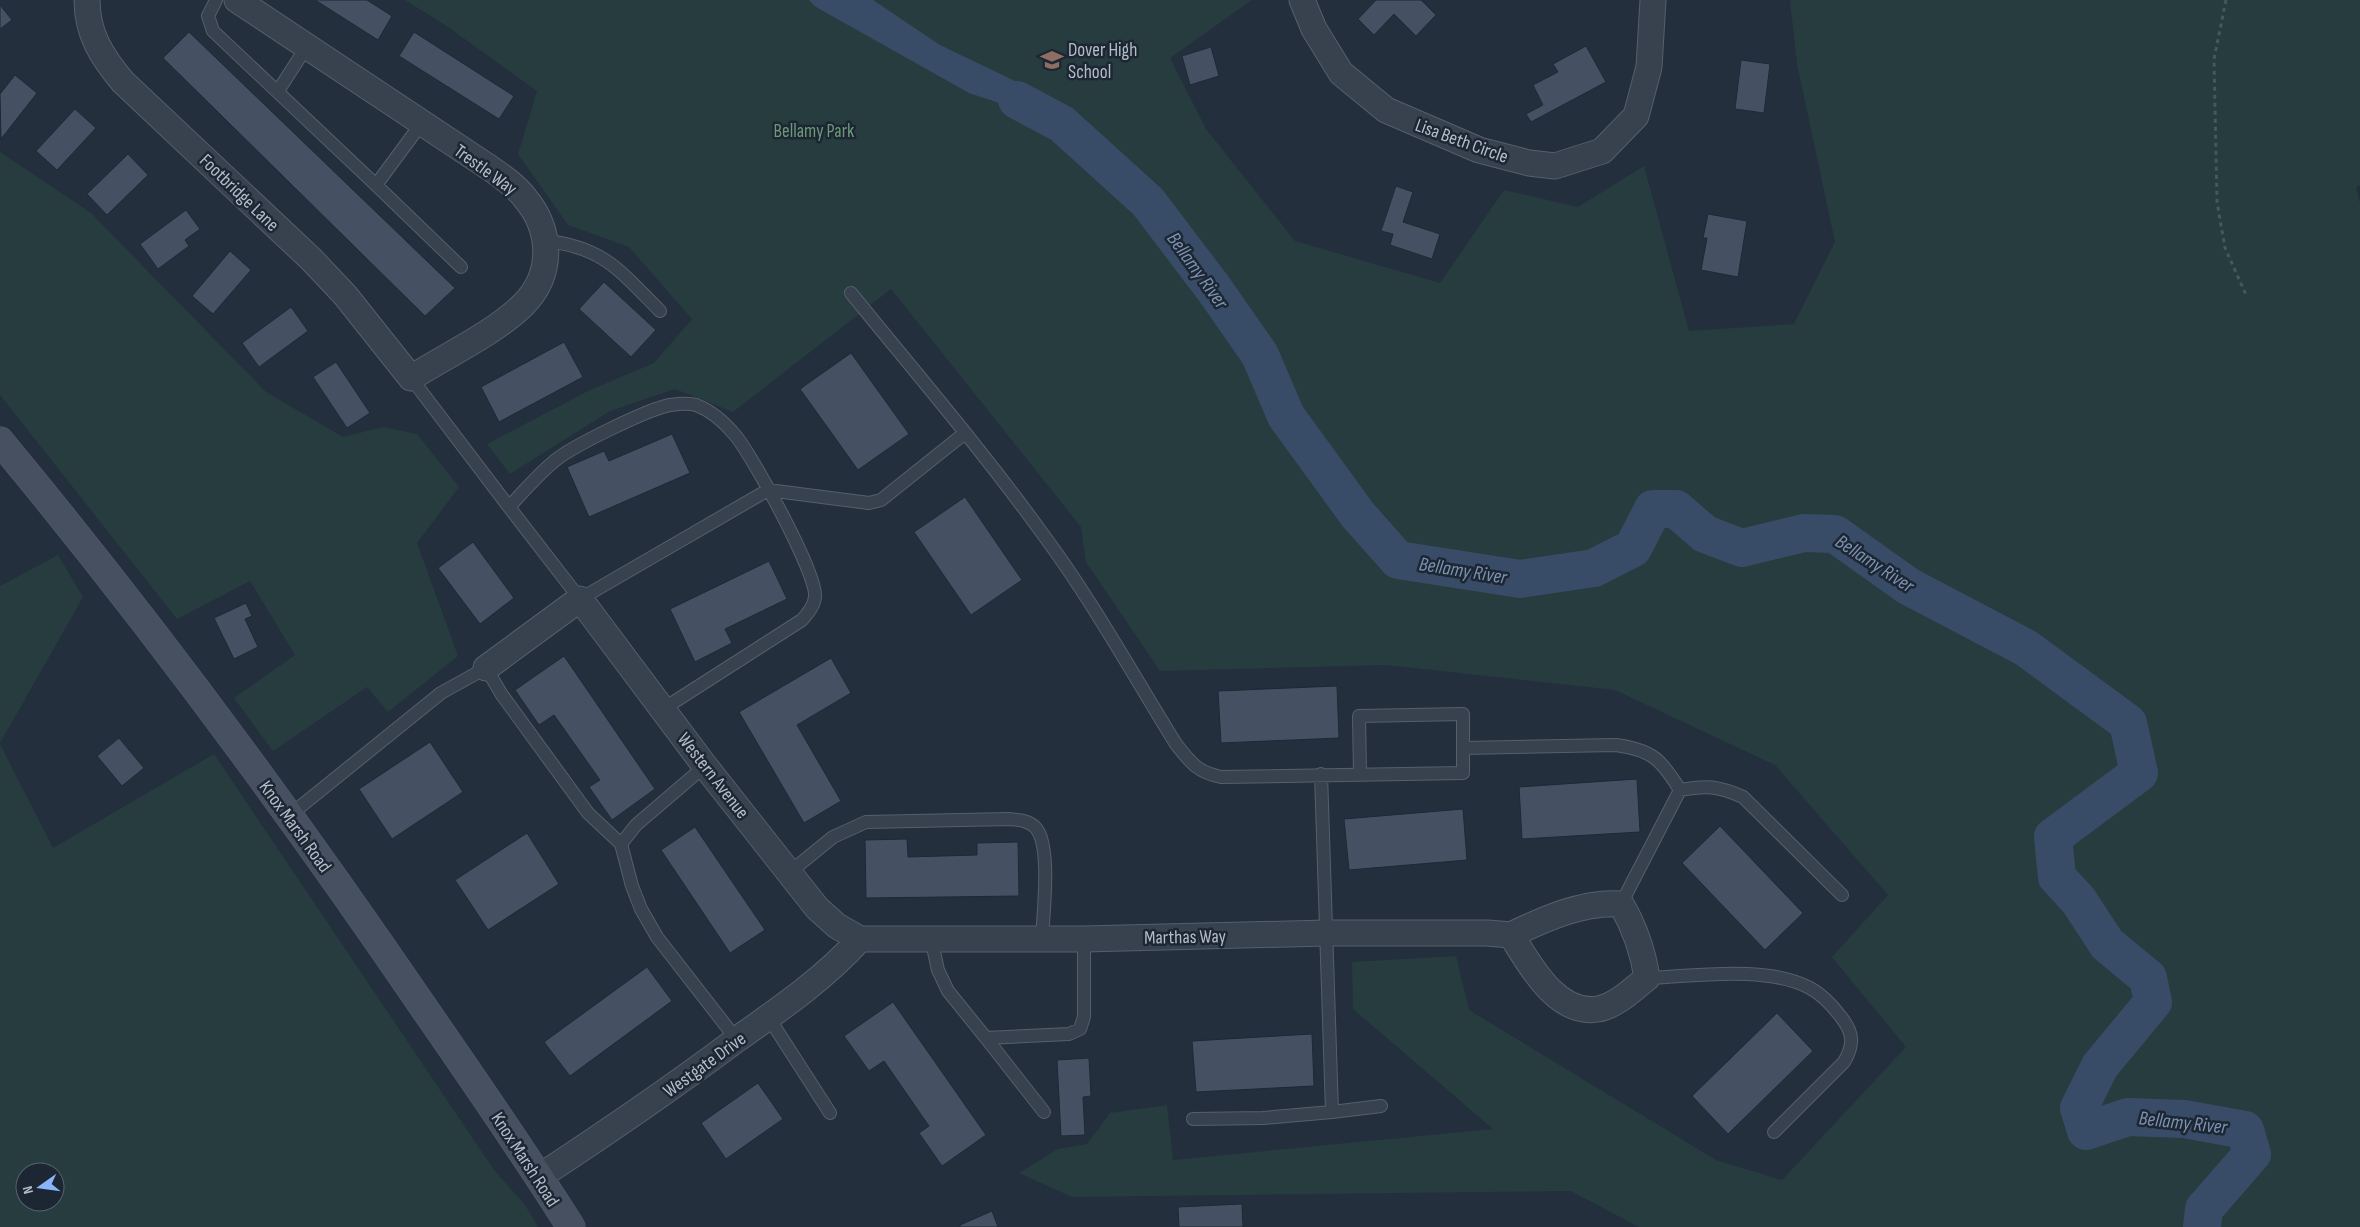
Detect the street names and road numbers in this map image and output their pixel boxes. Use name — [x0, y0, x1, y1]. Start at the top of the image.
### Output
street label: Lisa Beth Circle — [1412, 114, 1511, 169]
street label: Trestle Way — [449, 140, 522, 201]
street label: Footbridge Lane — [194, 150, 283, 237]
street label: Western Avenue — [672, 728, 754, 824]
street label: Knox Marsh Road — [254, 776, 336, 877]
street label: Marthas Way — [1144, 925, 1227, 950]
street label: Westgate Drive — [659, 1028, 751, 1103]
street label: Knox Marsh Road — [486, 1108, 564, 1211]

